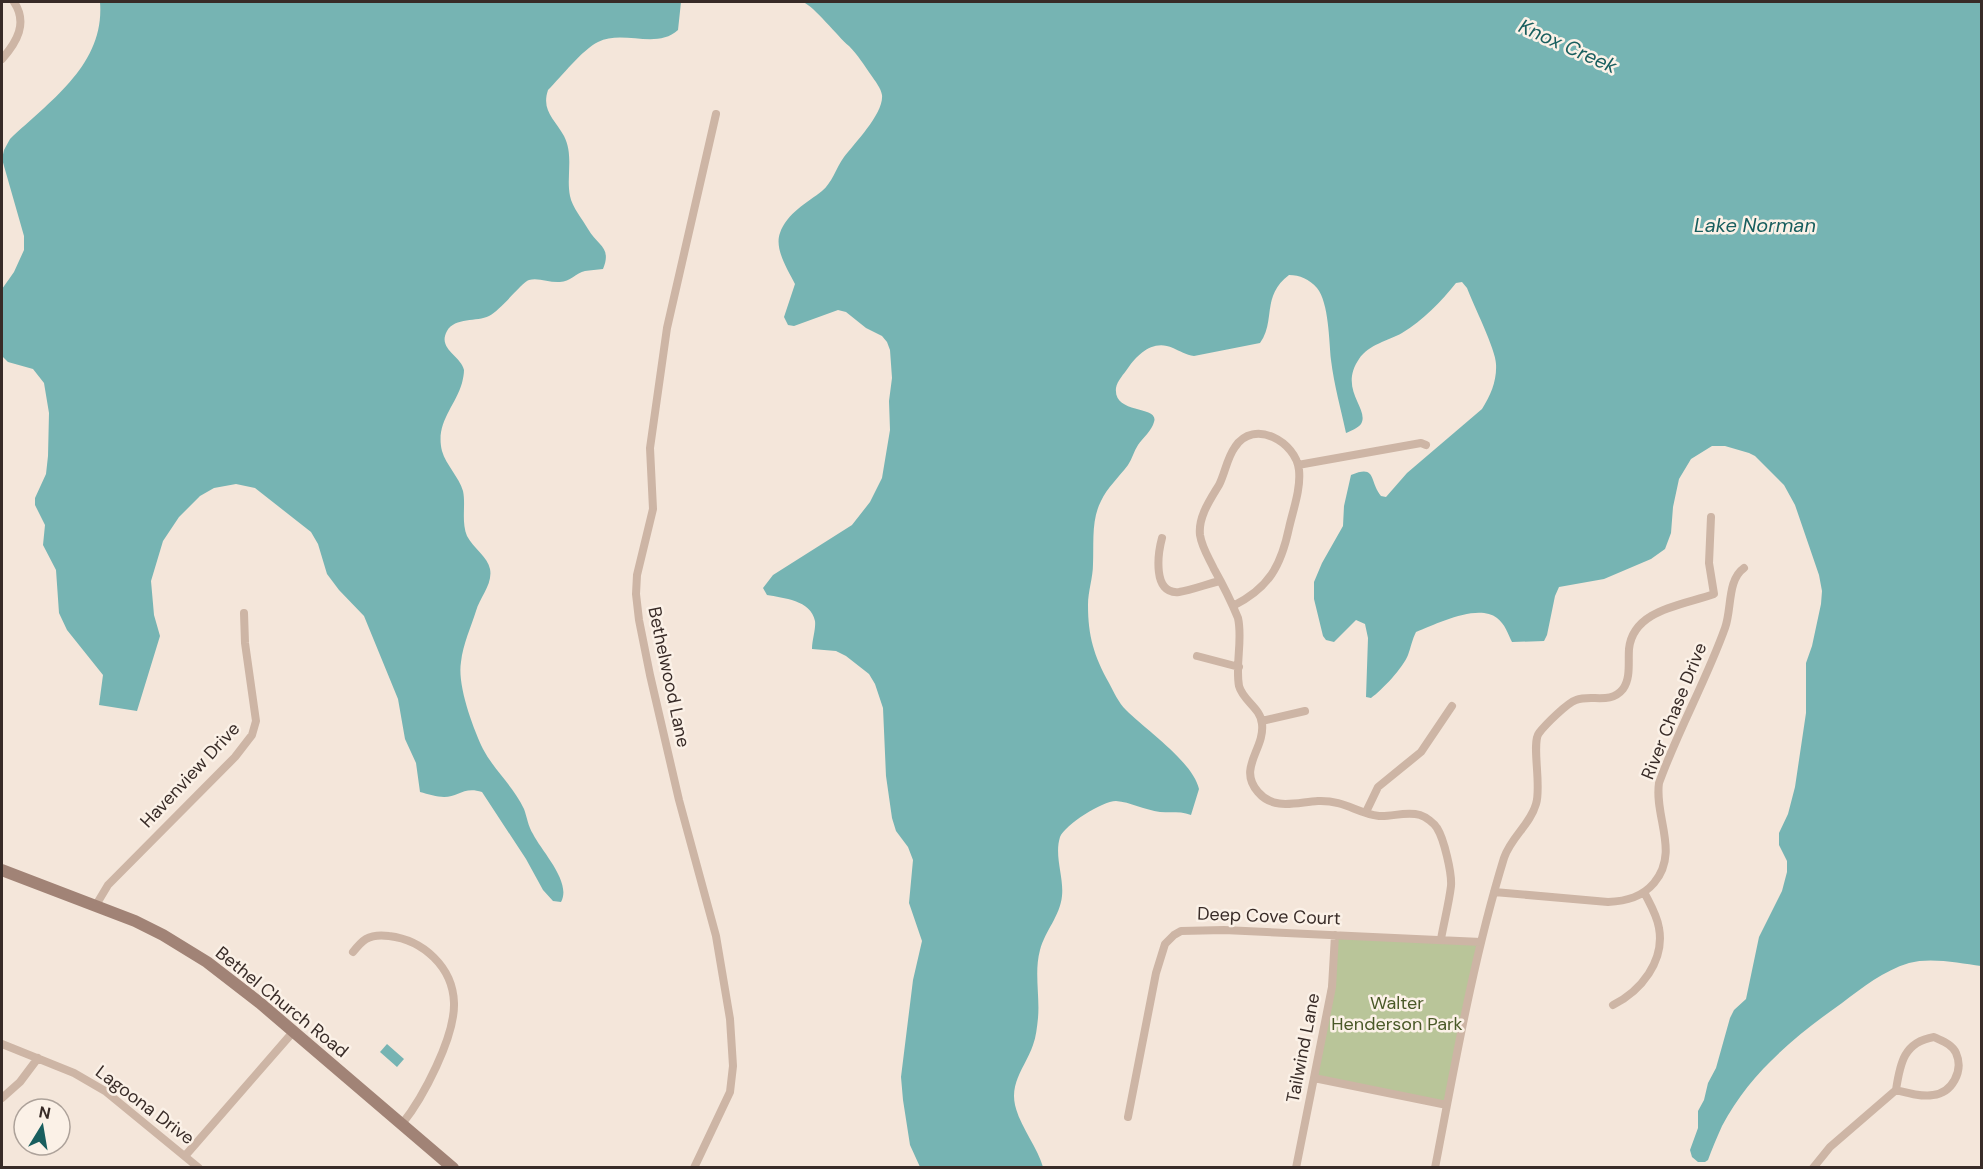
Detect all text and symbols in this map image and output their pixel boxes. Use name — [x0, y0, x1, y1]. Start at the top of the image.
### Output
water label: Knox Creek — [1515, 13, 1622, 80]
water label: Lake Norman — [1694, 212, 1816, 238]
street label: Bethelwood Lane — [642, 605, 696, 749]
street label: River Chase Drive — [1636, 639, 1712, 783]
street label: Havenview Drive — [135, 717, 245, 833]
street label: Deep Cove Court — [1197, 901, 1341, 931]
street label: Bethel Church Road — [211, 941, 353, 1063]
street label: Tailwind Lane — [1281, 991, 1325, 1105]
park label: Walter Henderson Park — [1331, 991, 1463, 1036]
street label: Lagoona Drive — [91, 1060, 199, 1150]
north arrow — [12, 1097, 72, 1157]
text: N — [37, 1101, 52, 1124]

